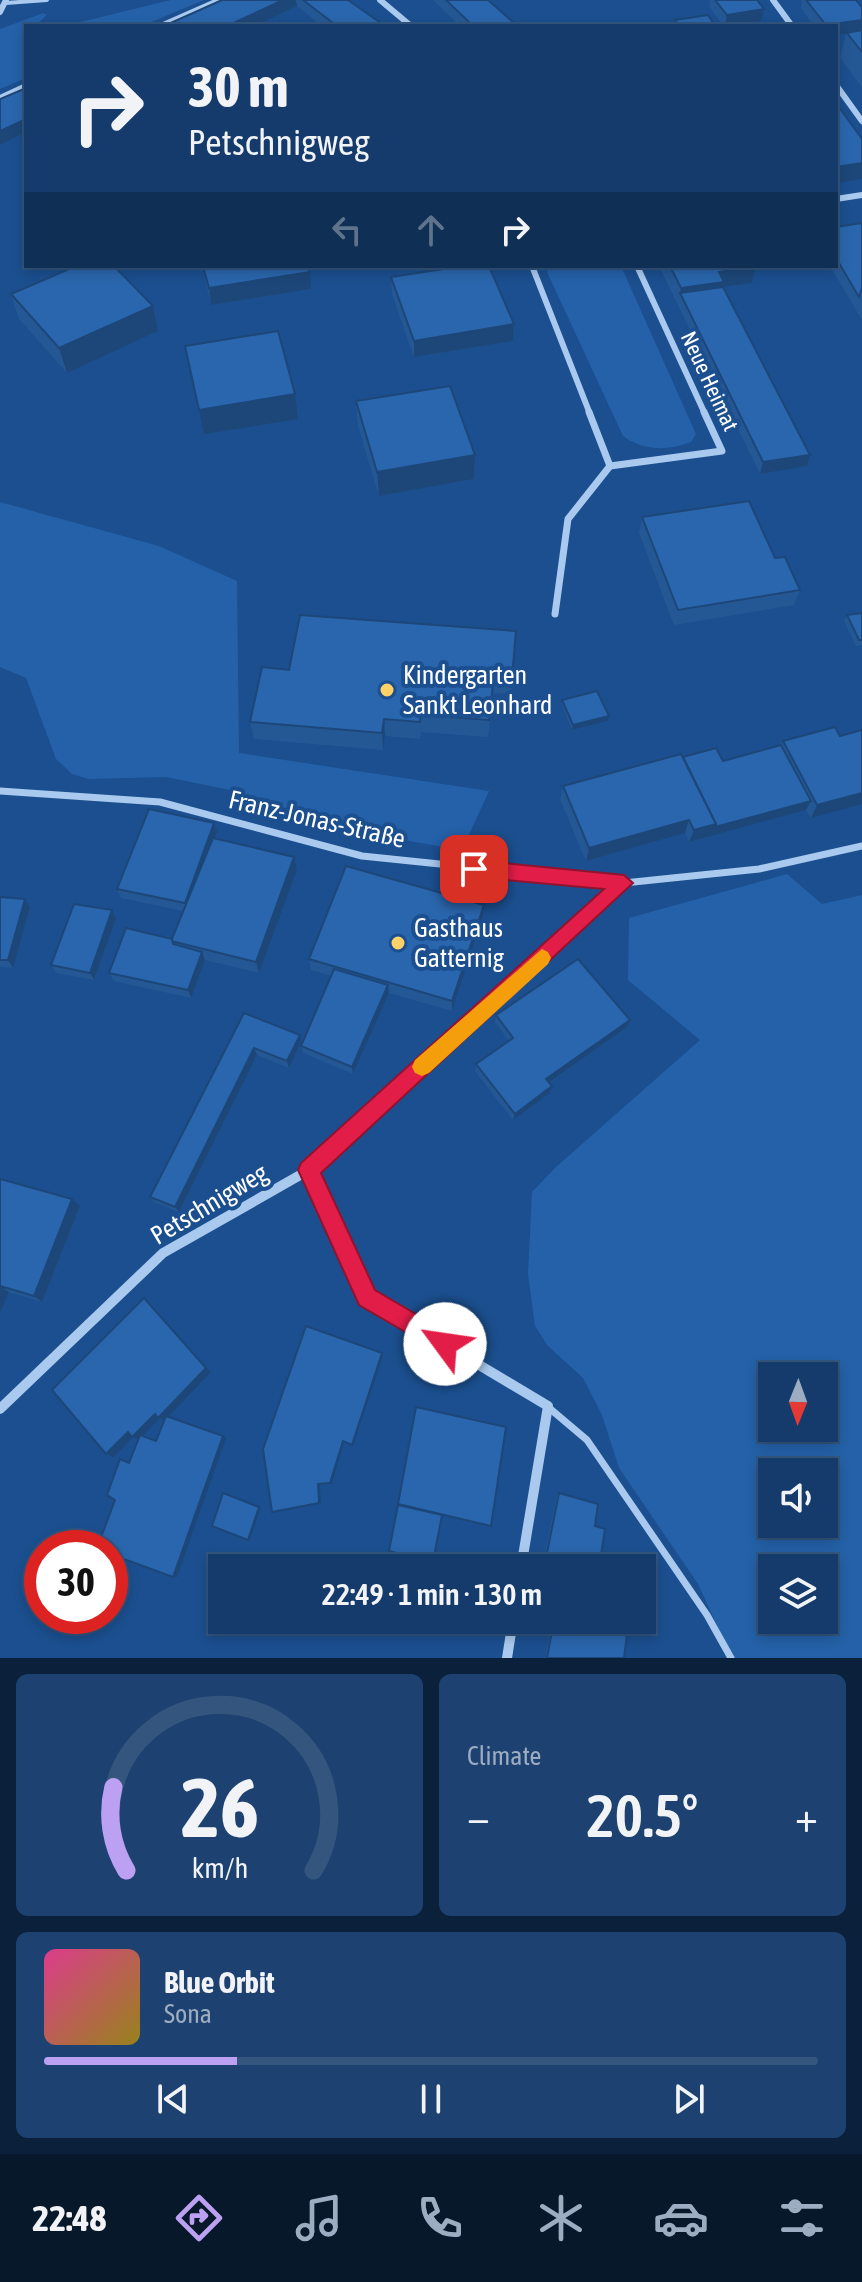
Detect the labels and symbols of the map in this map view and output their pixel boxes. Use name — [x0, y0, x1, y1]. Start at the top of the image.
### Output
street label: Neue Heimat — [676, 327, 744, 435]
place label: Kindergarten Sankt Leonhard — [403, 660, 552, 720]
marker: Kindergarten Sankt Leonhard — [378, 681, 396, 699]
street label: Franz-Jonas-Straße — [226, 784, 408, 854]
pin — [440, 835, 508, 903]
place label: Gasthaus Gatternig — [414, 913, 505, 973]
marker: Gasthaus Gatternig — [389, 934, 407, 952]
street label: Petschnigweg — [145, 1157, 274, 1251]
position arrow — [403, 1302, 487, 1386]
north arrow — [758, 1362, 838, 1442]
speed limit sign: 30 — [24, 1530, 128, 1634]

